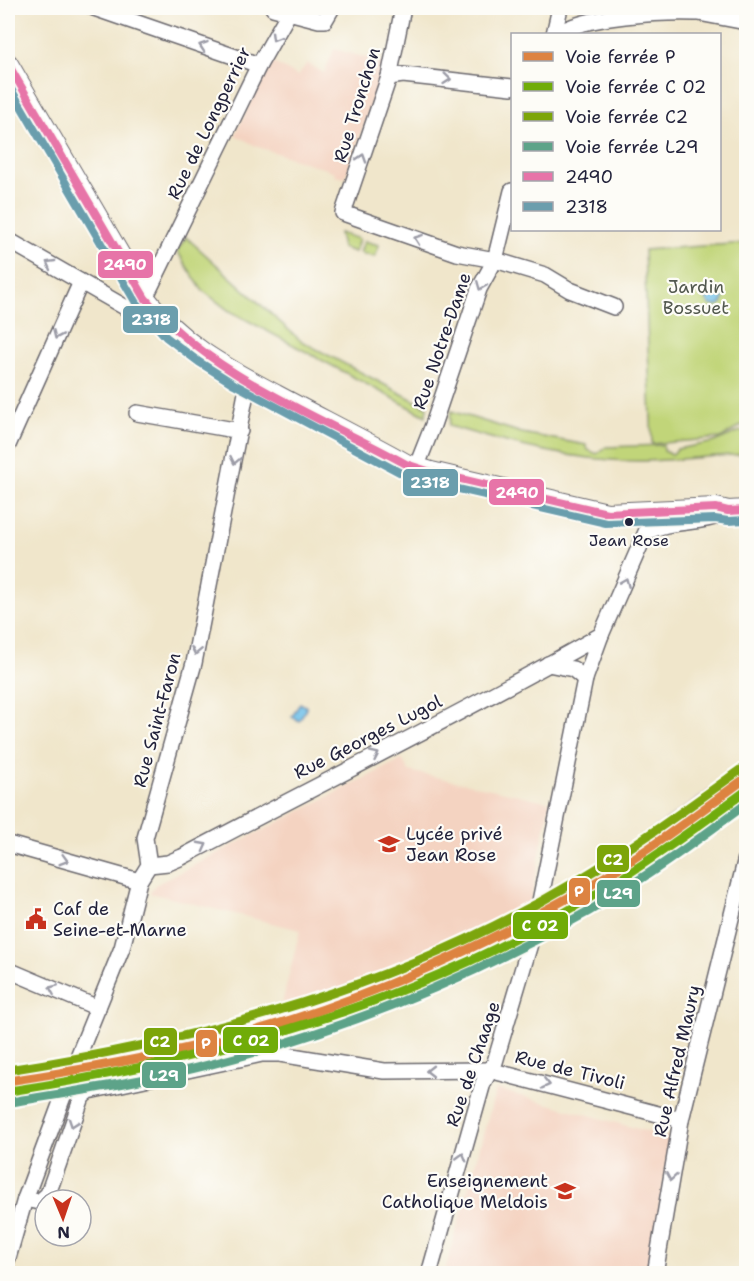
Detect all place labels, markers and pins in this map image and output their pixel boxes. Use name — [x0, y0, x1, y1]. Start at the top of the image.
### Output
marker: Jean Rose — [623, 516, 635, 528]
place label: Jean Rose — [589, 530, 669, 551]
place label: Lycée privé Jean Rose — [406, 822, 503, 867]
school or university icon: Lycée privé Jean Rose — [377, 832, 401, 856]
place label: Caf de Seine-et-Marne — [53, 897, 187, 942]
public building icon: Caf de Seine-et-Marne — [24, 907, 48, 931]
place label: Enseignement Catholique Meldois — [382, 1169, 548, 1214]
school or university icon: Enseignement Catholique Meldois — [553, 1179, 577, 1203]

